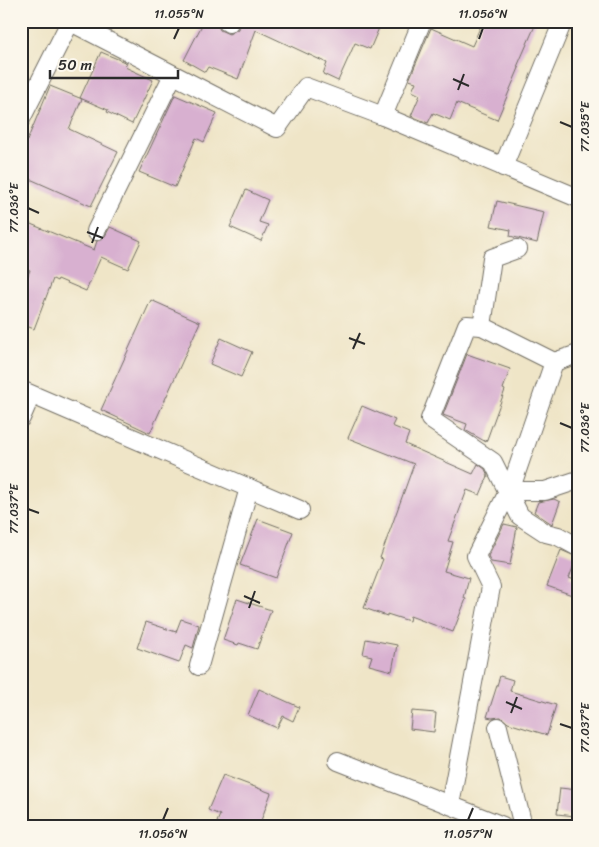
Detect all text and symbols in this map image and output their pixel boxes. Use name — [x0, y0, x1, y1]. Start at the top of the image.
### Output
text: 11.055°N — [154, 3, 204, 25]
text: 11.056°N — [458, 3, 508, 25]
scale bar — [50, 48, 178, 80]
text: 50 m — [58, 52, 93, 78]
text: 77.035°E — [574, 100, 596, 152]
text: 77.036°E — [3, 182, 25, 233]
text: 77.036°E — [574, 402, 596, 453]
text: 77.037°E — [3, 483, 25, 534]
text: 77.037°E — [574, 702, 596, 753]
text: 11.056°N — [138, 823, 188, 845]
text: 11.057°N — [443, 823, 493, 845]

